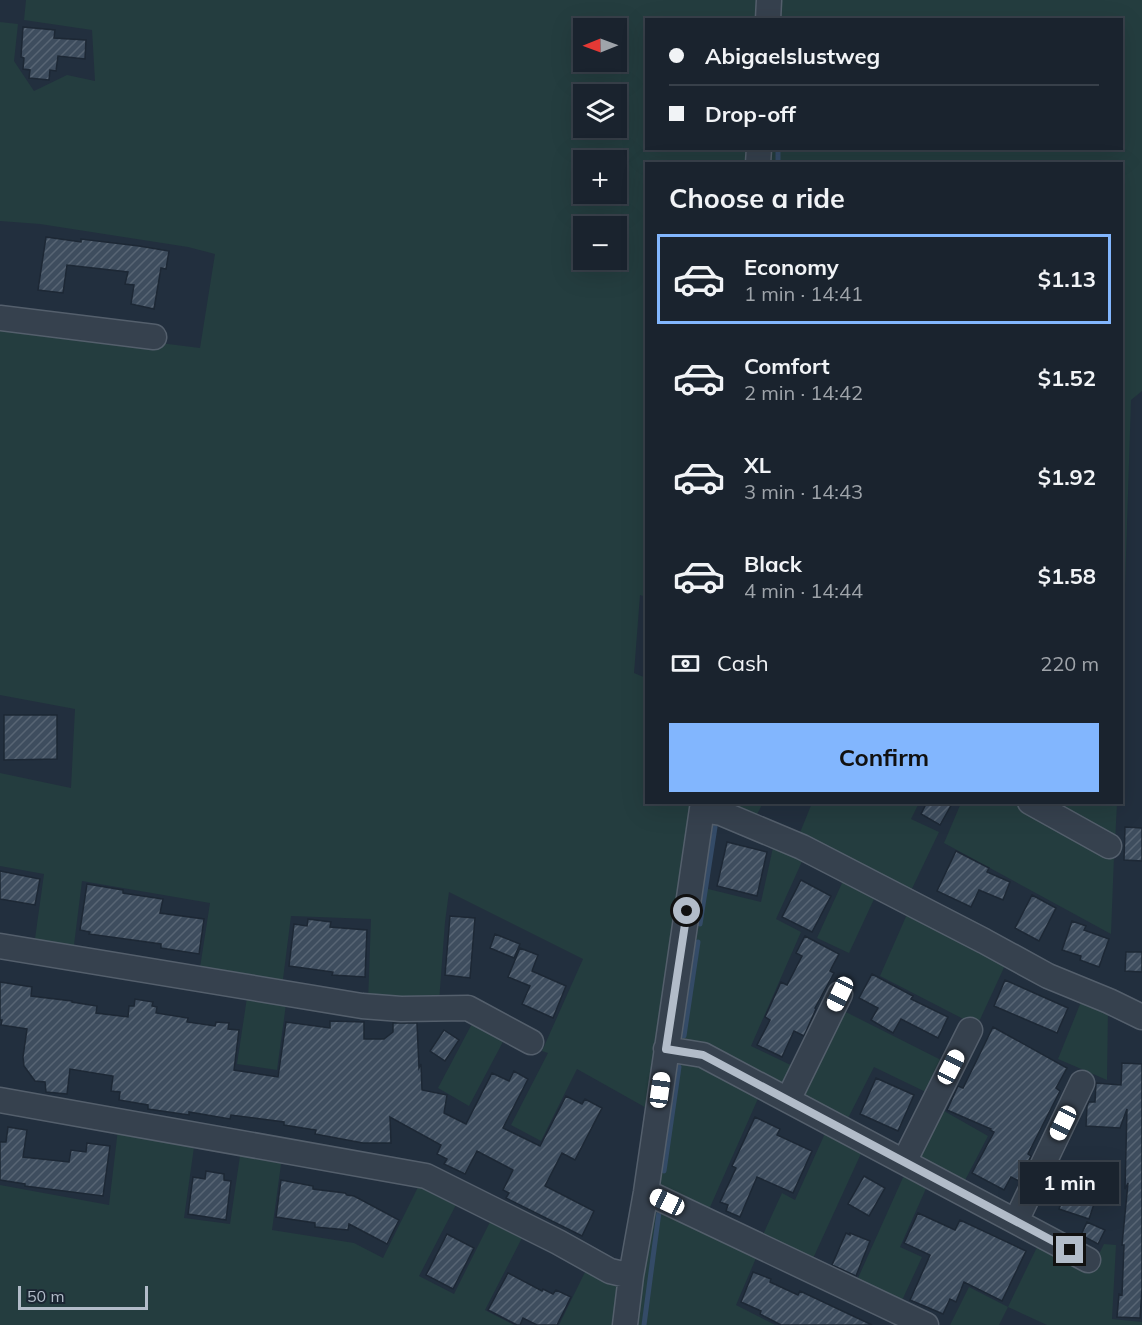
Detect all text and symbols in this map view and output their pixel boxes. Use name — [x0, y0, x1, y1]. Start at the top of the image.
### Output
north arrow — [573, 18, 627, 72]
map controls — [573, 18, 627, 270]
text: Abigaelslustweg — [705, 42, 880, 70]
button: layers — [573, 84, 627, 138]
text: Drop-off — [705, 100, 796, 128]
button: + — [573, 150, 627, 204]
text: Choose a ride — [669, 181, 845, 215]
button: − — [573, 216, 627, 270]
icon: car — [672, 252, 726, 306]
text: Economy — [744, 253, 839, 281]
text: $1.13 — [1038, 265, 1096, 293]
text: 1 min · 14:41 — [744, 281, 863, 306]
icon: car — [672, 351, 726, 405]
text: Comfort — [744, 352, 830, 380]
text: $1.52 — [1038, 364, 1096, 392]
text: 2 min · 14:42 — [744, 380, 863, 405]
icon: car — [672, 450, 726, 504]
text: XL — [744, 451, 771, 479]
text: $1.92 — [1038, 463, 1096, 491]
text: 3 min · 14:43 — [744, 479, 863, 504]
icon: car — [672, 549, 726, 603]
text: Black — [744, 550, 802, 578]
text: $1.58 — [1038, 562, 1096, 590]
text: 4 min · 14:44 — [744, 578, 863, 603]
icon: cash — [669, 647, 702, 680]
text: Cash — [717, 649, 769, 677]
text: 220 m — [1040, 651, 1099, 676]
button: Confirm — [669, 723, 1099, 792]
route start — [673, 897, 700, 924]
car — [824, 974, 856, 1014]
car — [935, 1047, 967, 1087]
car — [649, 1071, 671, 1109]
car — [1047, 1103, 1079, 1143]
callout: 1 min — [1020, 1163, 1120, 1205]
text: 1 min — [1043, 1170, 1096, 1195]
car — [647, 1186, 687, 1218]
route end — [1056, 1236, 1083, 1263]
scale bar — [18, 1283, 148, 1310]
text: 50 m — [27, 1286, 64, 1306]

